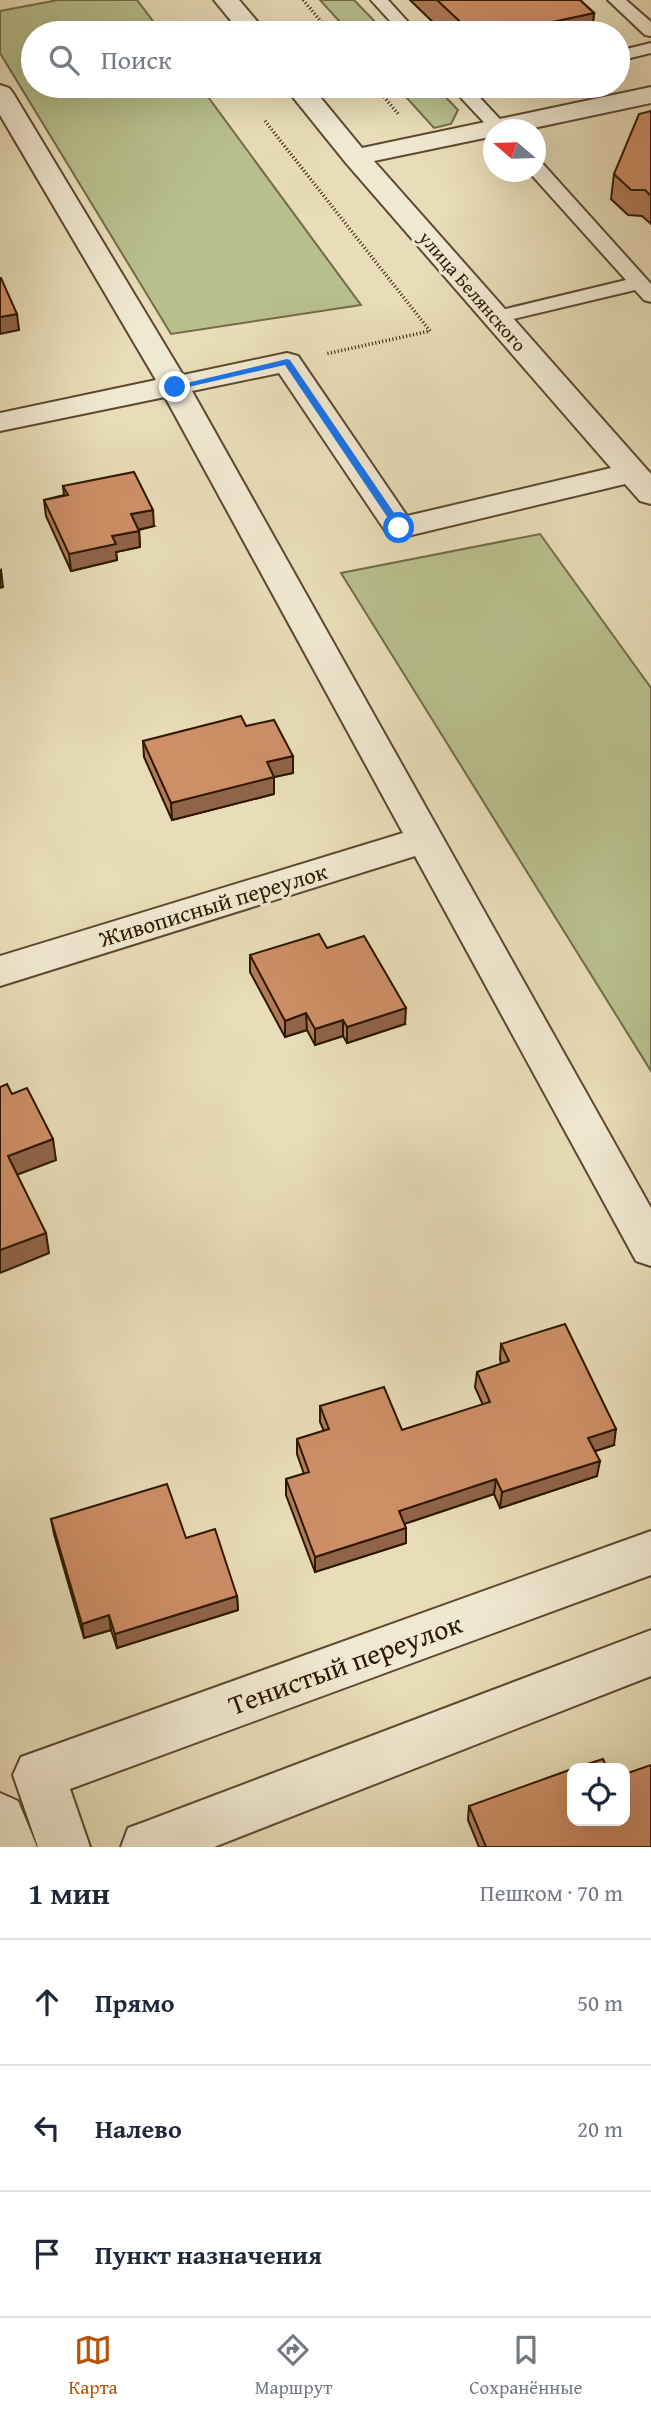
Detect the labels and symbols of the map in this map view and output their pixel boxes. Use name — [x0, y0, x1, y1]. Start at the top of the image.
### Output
north arrow — [483, 119, 546, 182]
street label: улица Белянского — [412, 224, 533, 358]
route end — [159, 371, 190, 402]
route start — [383, 512, 414, 543]
street label: Живописный переулок — [94, 854, 331, 955]
street label: Тенистый переулок — [222, 1602, 468, 1725]

